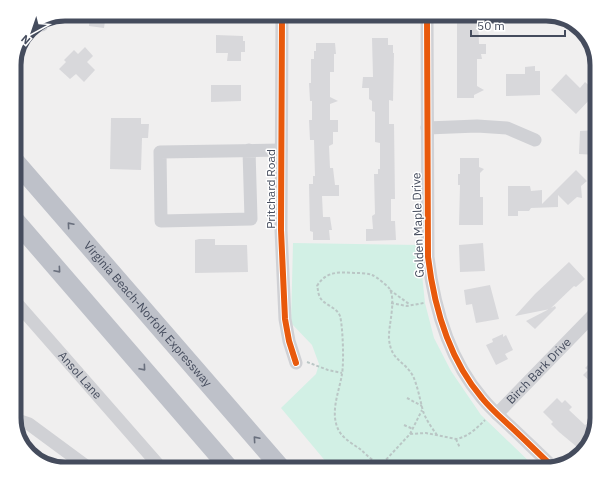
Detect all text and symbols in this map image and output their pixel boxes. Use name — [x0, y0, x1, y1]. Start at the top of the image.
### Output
north arrow — [12, 12, 52, 52]
scale bar — [471, 12, 565, 38]
text: 50 m — [477, 18, 505, 33]
text: N — [18, 32, 33, 48]
street label: Pritchard Road — [263, 149, 278, 229]
street label: Golden Maple Drive — [408, 172, 427, 278]
one-way arrow — [68, 222, 75, 229]
street label: Virginia Beach-Norfolk Expressway — [81, 238, 215, 390]
one-way arrow — [53, 265, 60, 272]
street label: Birch Bark Drive — [503, 334, 574, 407]
street label: Ansol Lane — [55, 348, 106, 402]
one-way arrow — [138, 363, 146, 371]
one-way arrow — [254, 437, 261, 444]

